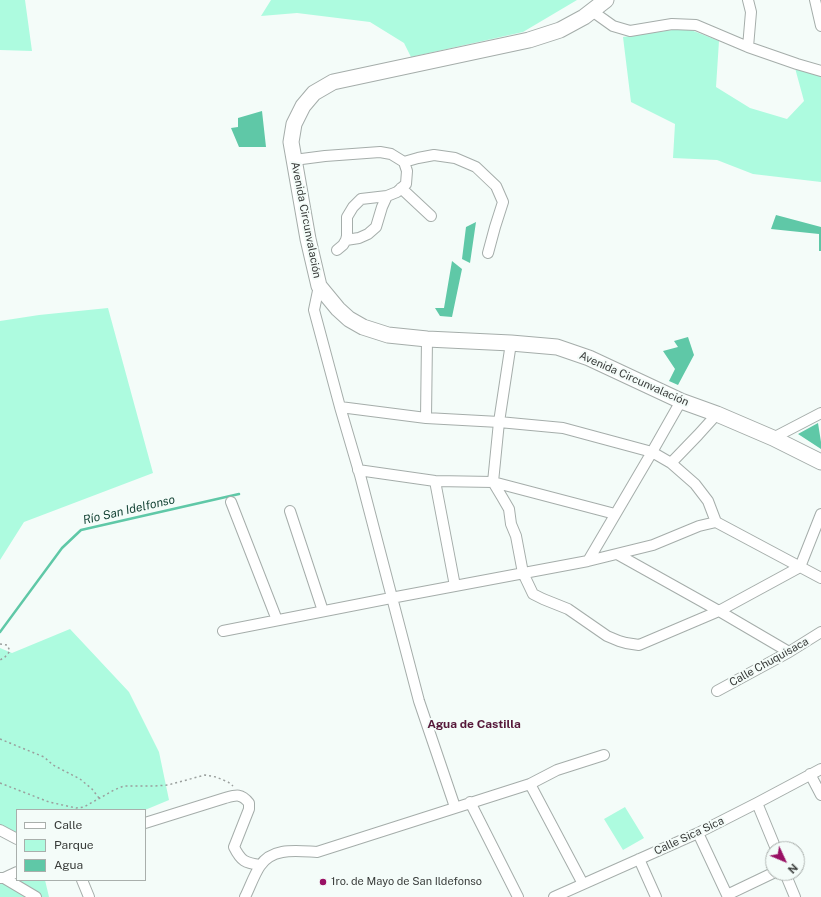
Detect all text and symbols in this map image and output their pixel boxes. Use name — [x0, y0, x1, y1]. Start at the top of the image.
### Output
street label: Avenida Circunvalación — [288, 161, 324, 279]
street label: Avenida Circunvalación — [577, 349, 691, 409]
water label: Río San Idelfonso — [82, 492, 176, 528]
street label: Calle Chuquisaca — [727, 635, 811, 689]
district label: Agua de Castilla — [427, 717, 521, 731]
legend — [16, 809, 146, 881]
street label: Calle Sica Sica — [652, 814, 726, 858]
text: Calle — [54, 818, 82, 832]
text: Parque — [54, 838, 94, 852]
north arrow — [765, 841, 805, 881]
text: Agua — [54, 858, 83, 872]
text: N — [786, 861, 800, 876]
place label: 1ro. de Mayo de San Ildefonso — [331, 875, 482, 889]
marker: 1ro. de Mayo de San Ildefonso — [318, 877, 328, 887]

